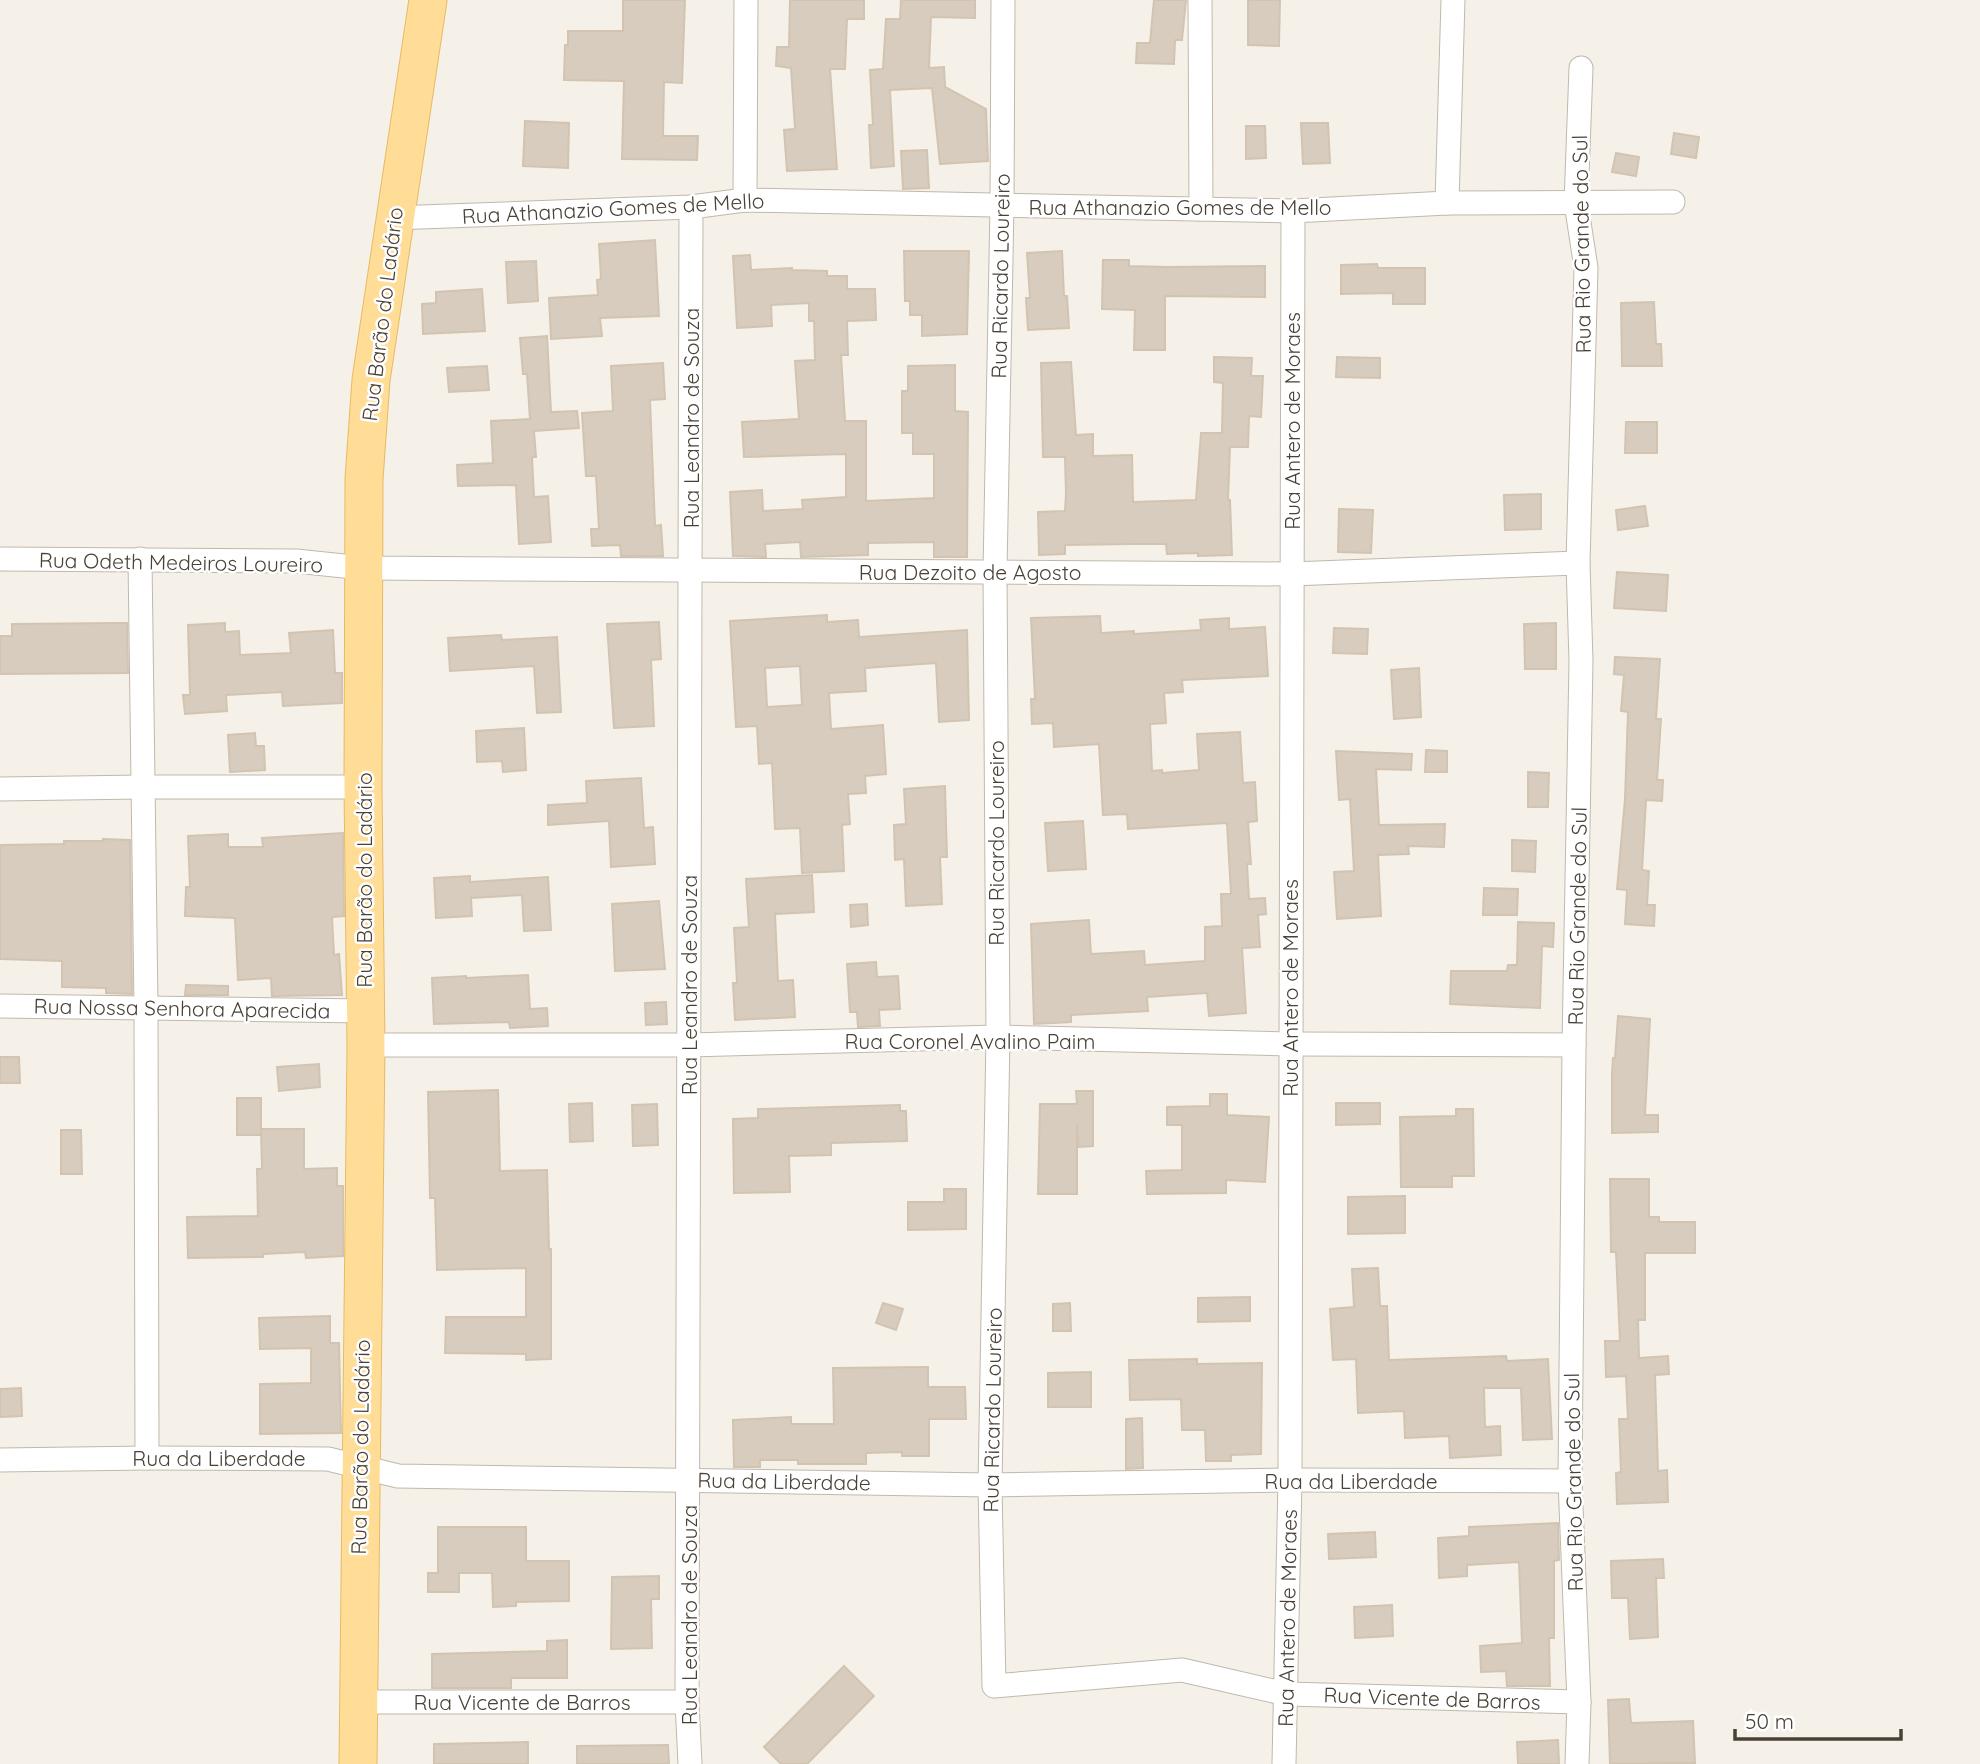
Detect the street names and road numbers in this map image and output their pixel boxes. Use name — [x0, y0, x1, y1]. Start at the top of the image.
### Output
street label: Rua Rio Grande do Sul — [1566, 134, 1596, 354]
street label: Rua Ricardo Loureiro — [985, 173, 1015, 379]
street label: Rua Athanazio Gomes de Mello — [461, 187, 765, 229]
street label: Rua Athanazio Gomes de Mello — [1029, 194, 1331, 220]
street label: Rua Barão do Ladário — [356, 206, 408, 422]
street label: Rua Leandro de Souza — [678, 308, 704, 528]
street label: Rua Antero de Moraes — [1279, 312, 1305, 530]
street label: Rua Odeth Medeiros Loureiro — [39, 547, 323, 577]
street label: Rua Dezoito de Agosto — [859, 559, 1081, 585]
street label: Rua Ricardo Loureiro — [983, 740, 1009, 946]
street label: Rua Barão do Ladário — [351, 772, 377, 988]
street label: Rua Rio Grande do Sul — [1562, 806, 1592, 1026]
street label: Rua Leandro de Souza — [676, 875, 702, 1095]
street label: Rua Antero de Moraes — [1277, 879, 1303, 1097]
street label: Rua Nossa Senhora Aparecida — [33, 992, 331, 1024]
street label: Rua Coronel Avalino Paim — [845, 1028, 1096, 1054]
street label: Rua Ricardo Loureiro — [977, 1307, 1007, 1513]
street label: Rua Barão do Ladário — [345, 1339, 375, 1555]
street label: Rua Rio Grande do Sul — [1558, 1372, 1588, 1592]
street label: Rua da Liberdade — [132, 1445, 306, 1471]
street label: Rua da Liberdade — [697, 1466, 871, 1496]
street label: Rua da Liberdade — [1264, 1468, 1438, 1494]
street label: Rua Leandro de Souza — [676, 1505, 702, 1725]
street label: Rua Antero de Moraes — [1272, 1509, 1302, 1727]
street label: Rua Vicente de Barros — [1323, 1681, 1541, 1715]
street label: Rua Vicente de Barros — [413, 1689, 631, 1715]

